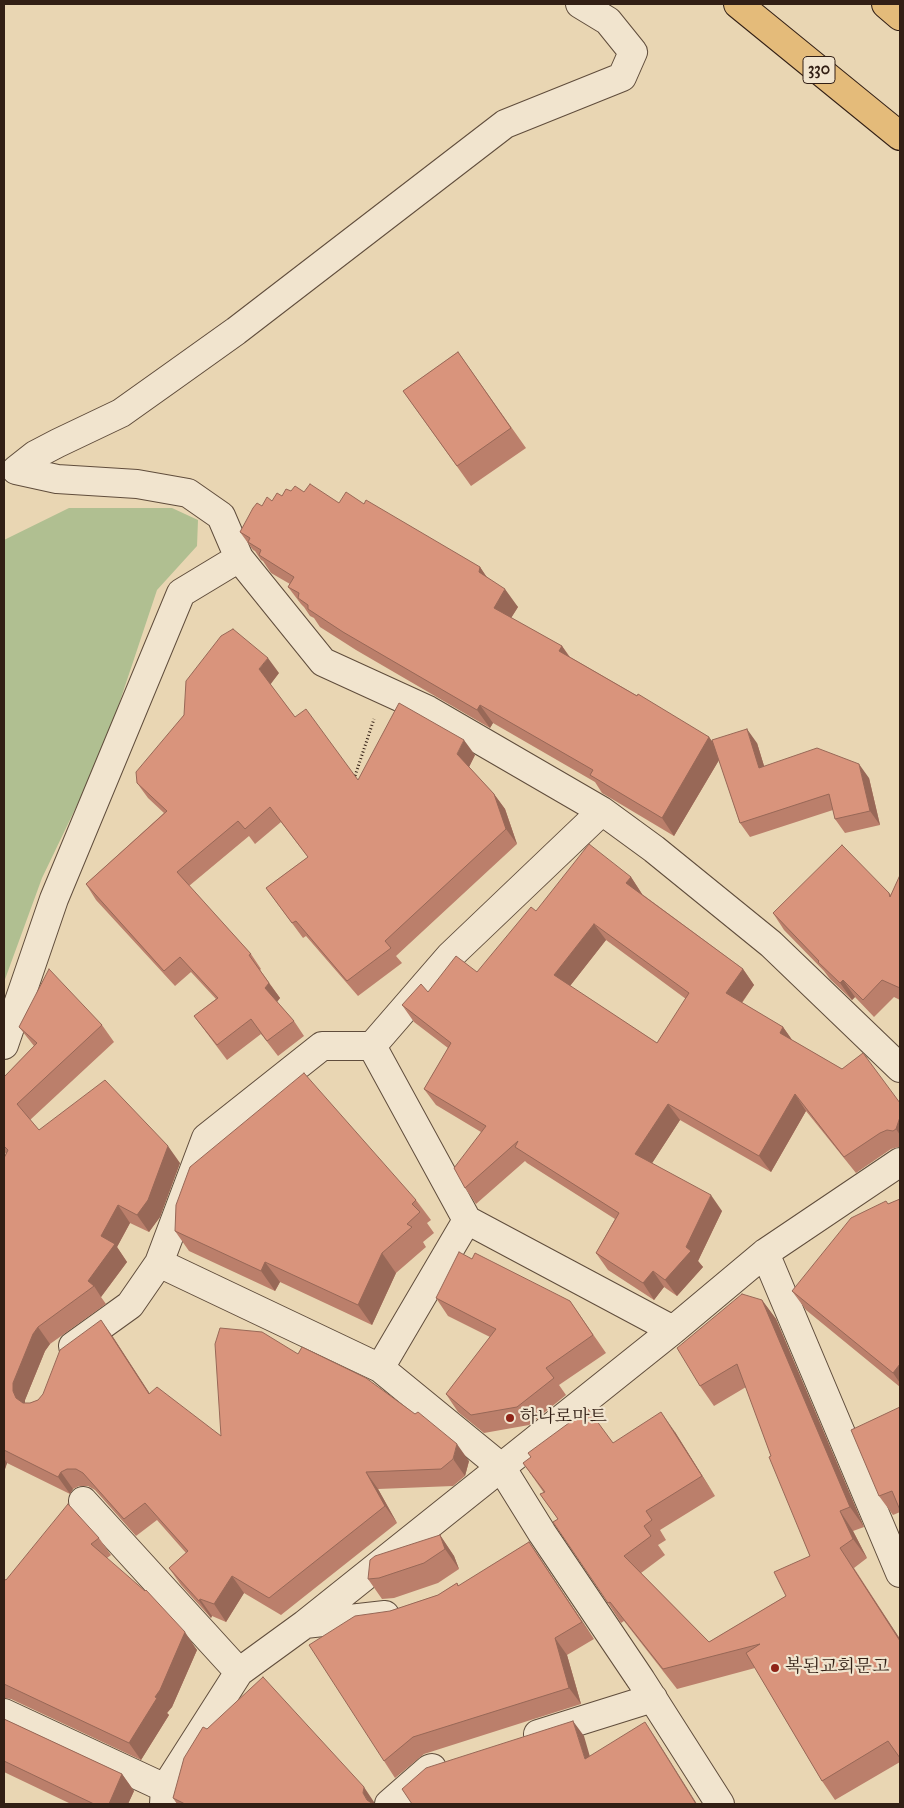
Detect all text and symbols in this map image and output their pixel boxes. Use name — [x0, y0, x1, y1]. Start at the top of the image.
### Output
road number: 330 — [803, 56, 835, 84]
place label: 하나로마트 — [520, 1407, 607, 1429]
marker: 하나로마트 — [504, 1412, 516, 1424]
place label: 복된교회문고 — [785, 1657, 889, 1679]
marker: 복된교회문고 — [769, 1662, 781, 1674]

